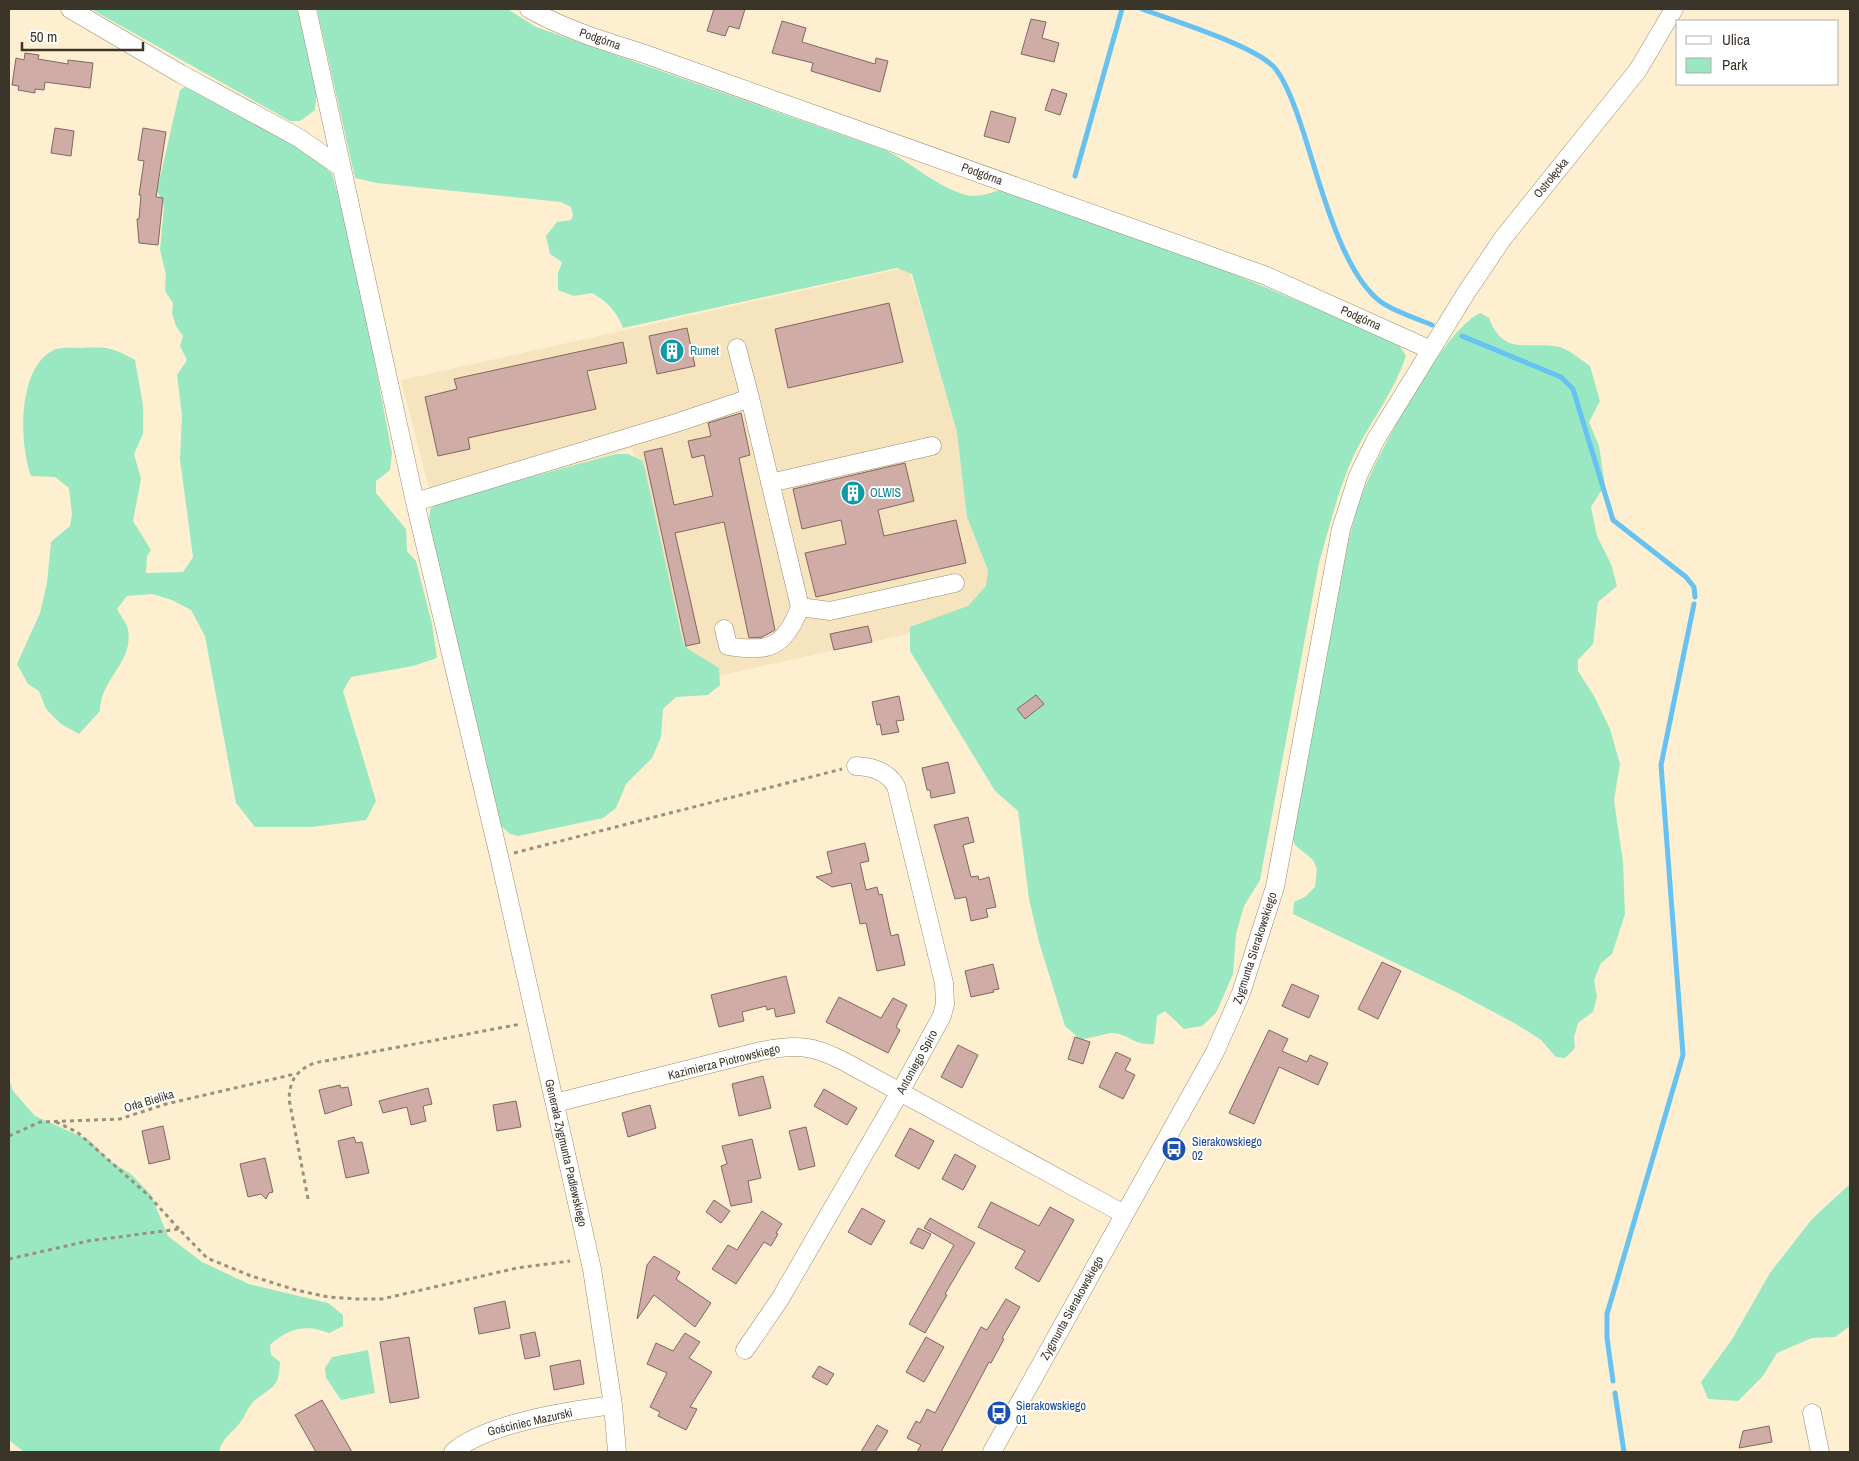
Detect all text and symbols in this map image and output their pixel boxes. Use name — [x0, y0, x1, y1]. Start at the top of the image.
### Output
scale bar — [22, 20, 144, 52]
legend — [1676, 20, 1839, 85]
street label: Podgórna — [577, 24, 623, 54]
text: 50 m — [30, 26, 57, 47]
text: Ulica — [1722, 29, 1750, 50]
text: Park — [1722, 54, 1748, 75]
street label: Ostrołęcka — [1530, 154, 1572, 201]
street label: Podgórna — [959, 159, 1005, 189]
street label: Podgórna — [1338, 302, 1384, 334]
building icon: Rumet — [659, 338, 685, 364]
place label: Rumet — [690, 343, 719, 359]
building icon: OLWIS — [840, 480, 866, 506]
place label: OLWIS — [870, 485, 901, 501]
street label: Zygmunta Sierakowskiego — [1229, 890, 1281, 1006]
street label: Antoniego Spiro — [892, 1027, 941, 1098]
street label: Kazimierza Piotrowskiego — [666, 1040, 782, 1084]
street label: Generała Zygmunta Padlewskiego — [541, 1078, 591, 1228]
street label: Orła Bielika — [122, 1086, 176, 1116]
place label: Sierakowskiego 02 — [1192, 1134, 1262, 1164]
bus stop icon: Sierakowskiego 02 — [1161, 1136, 1187, 1162]
street label: Zygmunta Sierakowskiego — [1037, 1253, 1107, 1363]
place label: Sierakowskiego 01 — [1016, 1398, 1086, 1428]
bus stop icon: Sierakowskiego 01 — [986, 1400, 1012, 1426]
street label: Gościniec Mazurski — [486, 1404, 574, 1440]

